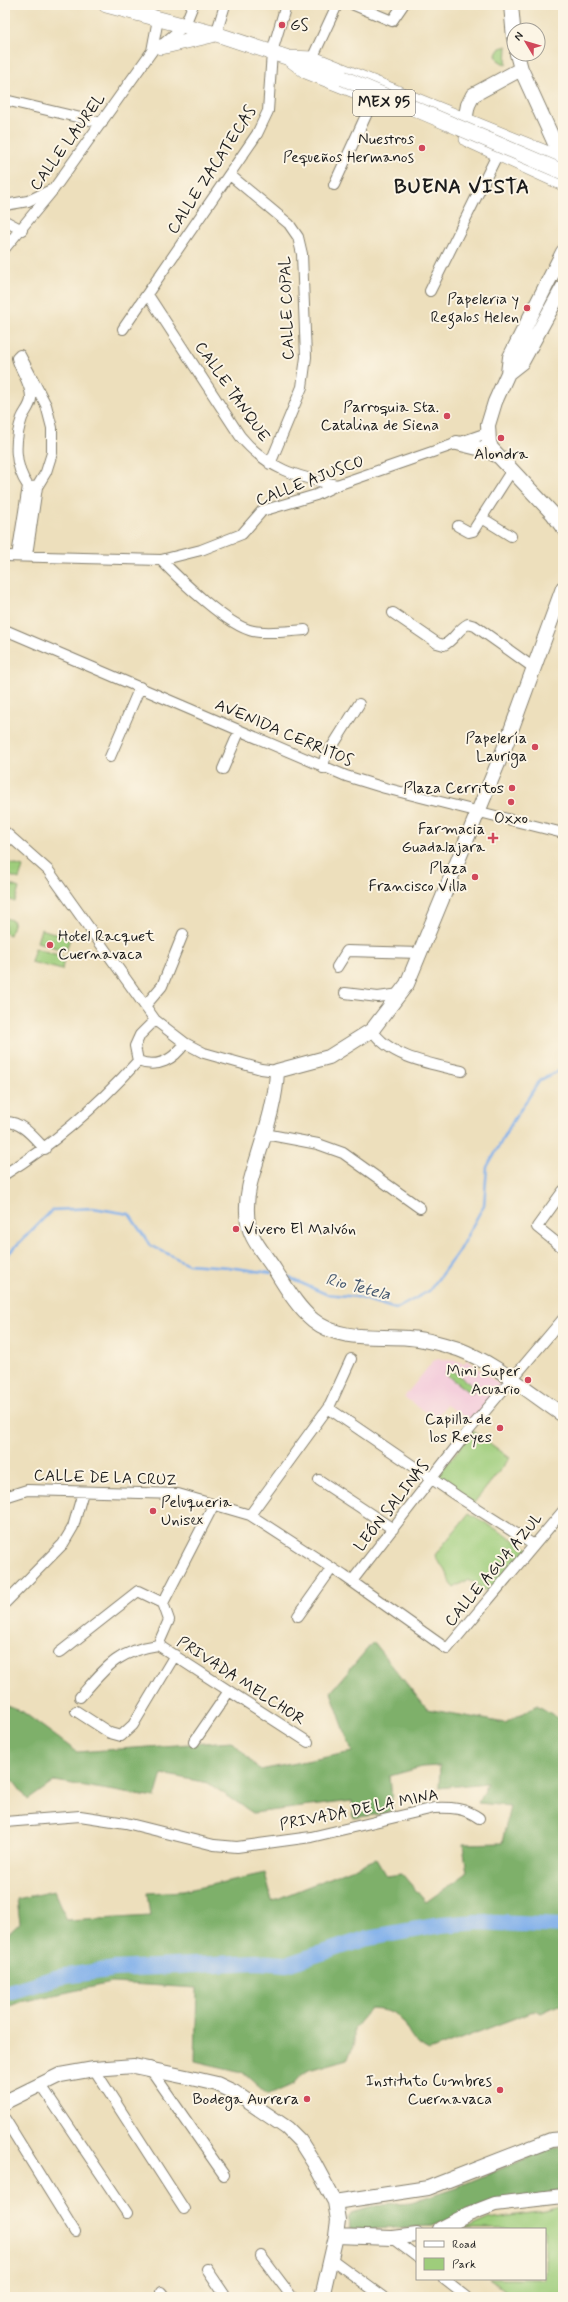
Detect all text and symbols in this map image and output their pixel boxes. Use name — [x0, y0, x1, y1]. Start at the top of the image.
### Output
place label: GS — [290, 15, 309, 36]
marker: GS — [277, 20, 287, 30]
north arrow — [506, 22, 546, 62]
text: N — [511, 29, 527, 44]
street label: CALLE LAUREL — [25, 89, 111, 195]
road number: MEX 95 — [353, 90, 415, 116]
street label: CALLE ZACATECAS — [163, 102, 261, 238]
place label: Nuestros Pequeños Hermanos — [283, 129, 414, 168]
marker: Nuestros Pequeños Hermanos — [417, 143, 427, 153]
district label: BUENA VISTA — [394, 174, 530, 201]
street label: CALLE COPAL — [275, 255, 299, 360]
place label: Papeleria y Regalos Helen — [430, 289, 519, 329]
marker: Papeleria y Regalos Helen — [522, 303, 532, 313]
street label: CALLE TANQUE — [189, 338, 275, 446]
place label: Parroquia Sta. Catalina de Siena — [321, 397, 439, 436]
marker: Parroquia Sta. Catalina de Siena — [442, 411, 452, 421]
marker: Alondra — [496, 433, 506, 443]
place label: Alondra — [474, 444, 528, 465]
street label: CALLE AJUSCO — [253, 451, 367, 511]
street label: AVENIDA CERRITOS — [212, 694, 356, 772]
place label: Papelería Lauriga — [465, 728, 527, 768]
marker: Papelería Lauriga — [530, 742, 540, 752]
place label: Plaza Cerritos — [403, 778, 504, 799]
marker: Plaza Cerritos — [507, 783, 517, 793]
marker: Oxxo — [506, 797, 516, 807]
place label: Oxxo — [494, 808, 528, 829]
place label: Farmacia Guadalajara — [402, 819, 485, 858]
marker: Farmacia Guadalajara — [488, 833, 498, 843]
place label: Plaza Francisco Villa — [368, 858, 467, 897]
marker: Plaza Francisco Villa — [470, 872, 480, 882]
place label: Hotel Racquet Cuernavaca — [58, 926, 155, 965]
marker: Hotel Racquet Cuernavaca — [45, 940, 55, 950]
place label: Vivero El Malvón — [244, 1219, 356, 1240]
marker: Vivero El Malvón — [231, 1224, 241, 1234]
water label: Rio Tetela — [323, 1268, 393, 1306]
place label: Mini Super Acuario — [447, 1361, 520, 1400]
marker: Mini Super Acuario — [523, 1375, 533, 1385]
place label: Capilla de los Reyes — [425, 1409, 492, 1448]
marker: Capilla de los Reyes — [495, 1423, 505, 1433]
street label: LEÓN SALINAS — [350, 1456, 434, 1556]
street label: CALLE DE LA CRUZ — [33, 1465, 177, 1491]
place label: Peluqueria Unisex — [161, 1492, 232, 1531]
marker: Peluqueria Unisex — [148, 1506, 158, 1516]
street label: CALLE AGUA AZUL — [440, 1509, 548, 1631]
street label: PRIVADA MELCHOR — [173, 1632, 309, 1730]
street label: PRIVADA DE LA MINA — [278, 1784, 440, 1836]
place label: Instituto Cumbres Cuernavaca — [366, 2071, 492, 2110]
marker: Instituto Cumbres Cuernavaca — [495, 2085, 505, 2095]
place label: Bodega Aurrera — [192, 2089, 299, 2111]
marker: Bodega Aurrera — [302, 2094, 312, 2104]
legend — [416, 2228, 546, 2280]
text: Road — [452, 2237, 476, 2253]
text: Park — [452, 2257, 476, 2273]

